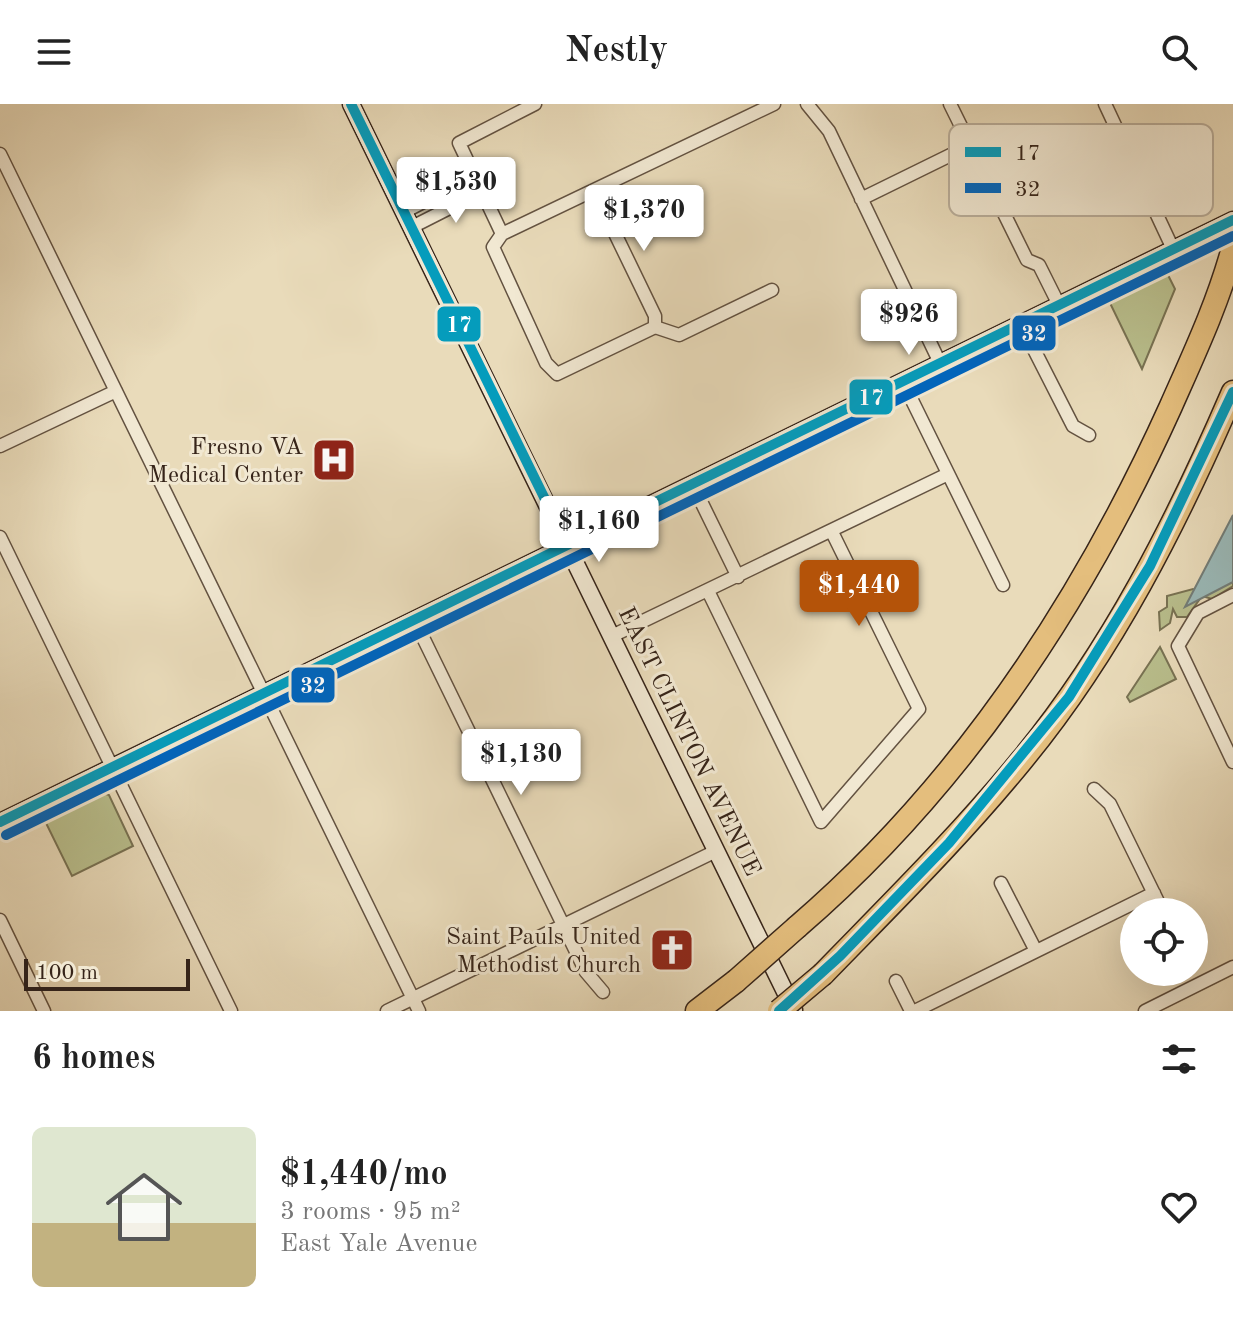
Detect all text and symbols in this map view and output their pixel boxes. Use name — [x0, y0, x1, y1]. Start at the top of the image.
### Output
icon: menu — [32, 30, 76, 74]
icon: search — [1157, 30, 1201, 74]
text: Nestly — [565, 34, 668, 70]
legend — [949, 124, 1213, 216]
text: 17 — [1015, 143, 1041, 165]
pin: $1,530 — [391, 157, 521, 225]
text: $1,530 — [415, 170, 497, 196]
text: 32 — [1015, 179, 1041, 201]
pin: $1,370 — [579, 185, 709, 253]
text: $1,370 — [603, 198, 685, 224]
pin: $926 — [862, 289, 956, 357]
text: $926 — [879, 302, 939, 328]
line badge: 17 — [436, 305, 482, 343]
line badge: 32 — [1011, 314, 1057, 352]
text: 17 — [446, 315, 472, 337]
text: 32 — [1021, 324, 1047, 346]
line badge: 17 — [848, 378, 894, 416]
text: 17 — [858, 388, 884, 410]
place label: Fresno VA Medical Center — [148, 436, 303, 488]
hospital icon: Fresno VA Medical Center — [310, 436, 358, 484]
pin: $1,160 — [534, 496, 664, 564]
text: $1,160 — [558, 509, 640, 535]
pin: $1,440 — [794, 560, 924, 628]
text: $1,440 — [818, 573, 900, 599]
street label: EAST CLINTON AVENUE — [613, 604, 764, 880]
line badge: 32 — [290, 666, 336, 704]
text: 32 — [300, 676, 326, 698]
pin: $1,130 — [456, 729, 586, 797]
text: $1,130 — [480, 742, 562, 768]
map controls — [1120, 898, 1208, 986]
button: locate — [1120, 898, 1208, 986]
place label: Saint Pauls United Methodist Church — [446, 926, 641, 978]
church icon: Saint Pauls United Methodist Church — [648, 926, 696, 974]
scale bar — [24, 955, 190, 991]
text: 100 m — [36, 962, 98, 984]
icon: filters — [1157, 1037, 1201, 1081]
text: 6 homes — [32, 1042, 155, 1076]
text: $1,440/mo — [280, 1158, 448, 1192]
icon: home — [96, 1159, 192, 1255]
icon: heart — [1157, 1185, 1201, 1229]
text: 3 rooms · 95 m² — [280, 1199, 461, 1225]
text: East Yale Avenue — [280, 1231, 477, 1257]

